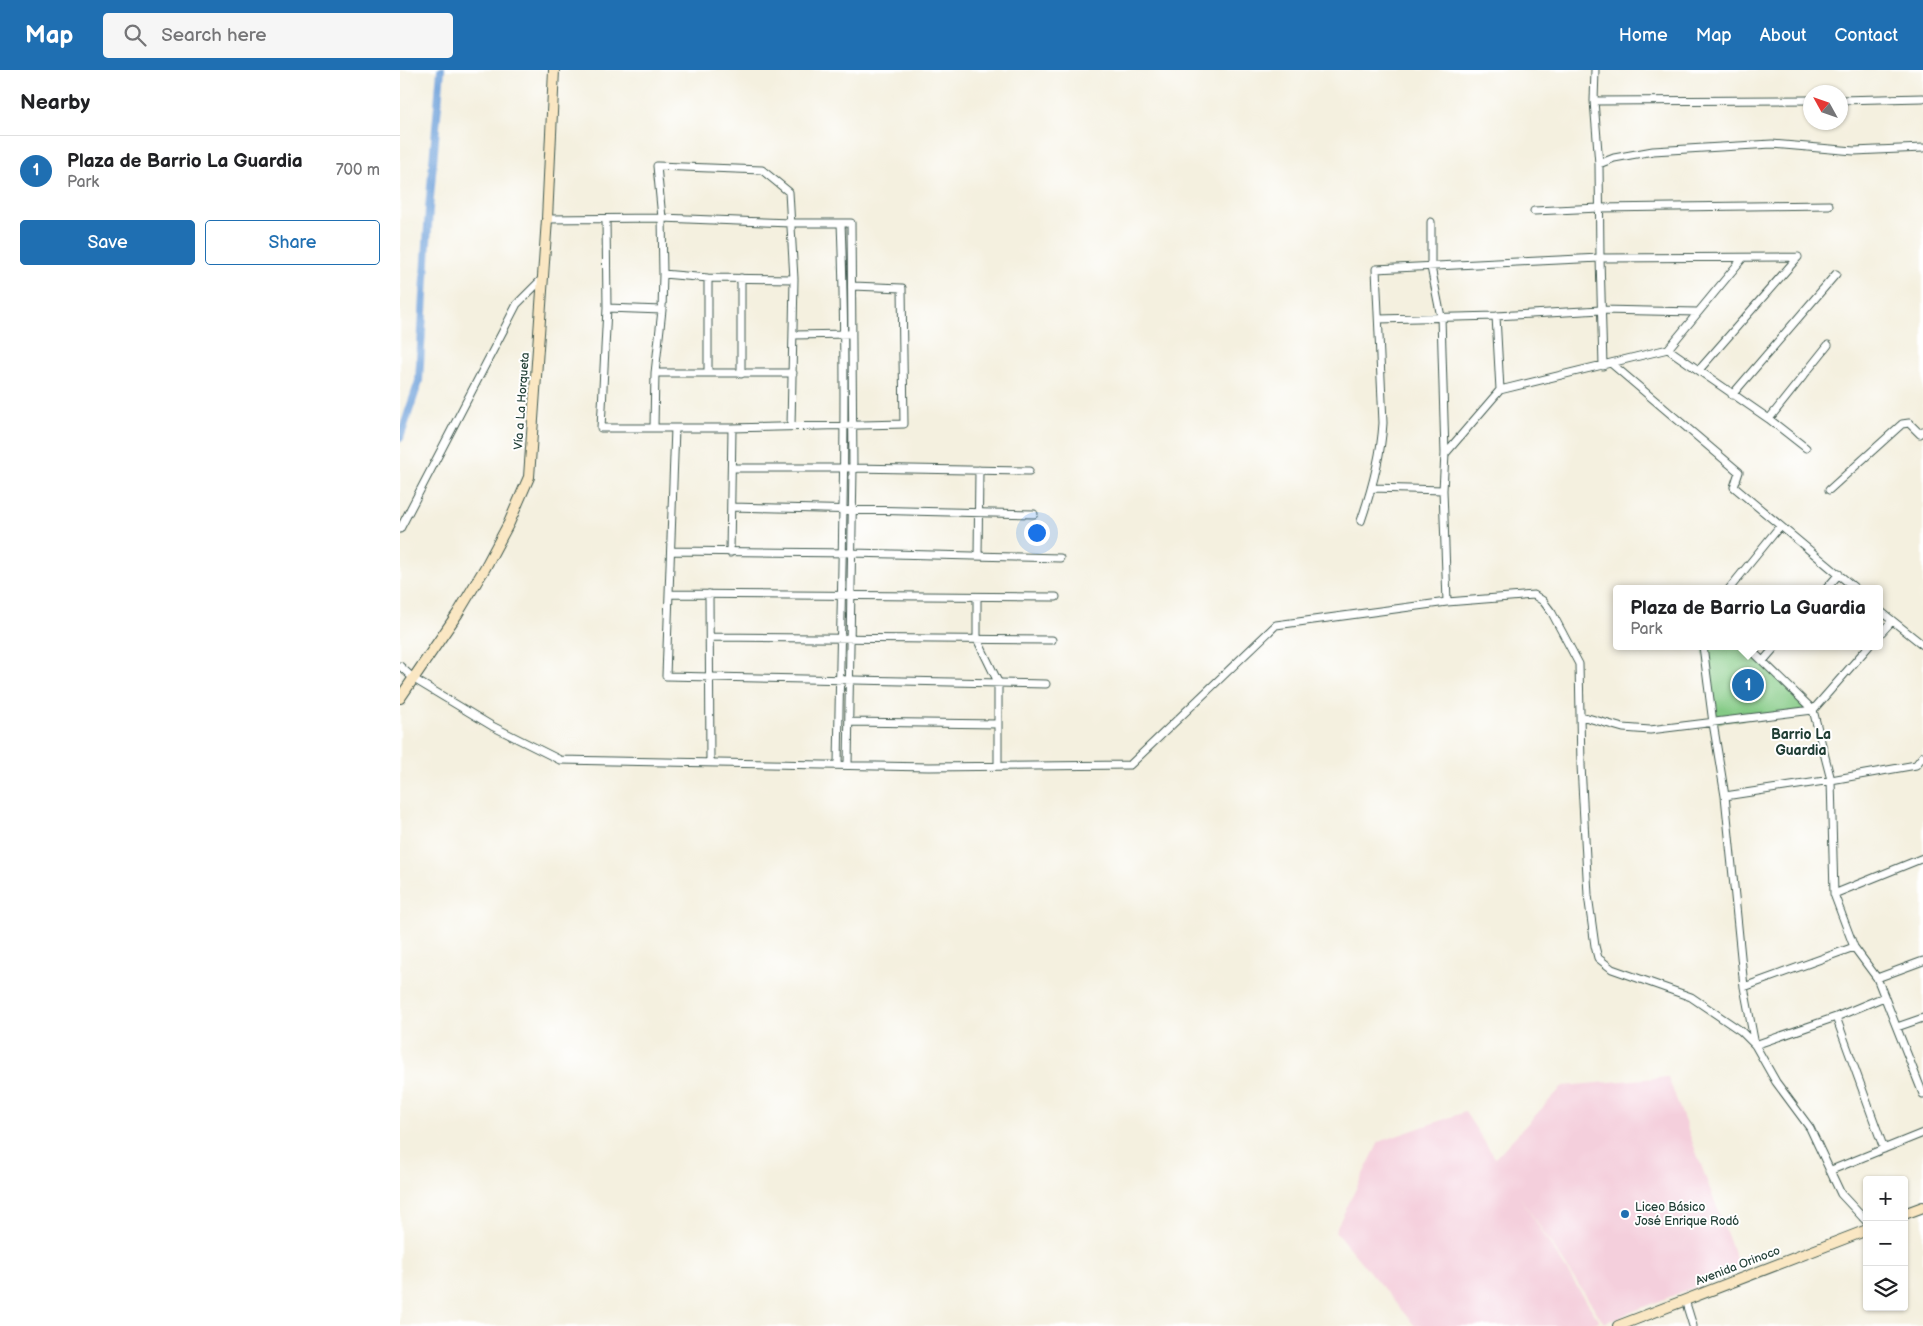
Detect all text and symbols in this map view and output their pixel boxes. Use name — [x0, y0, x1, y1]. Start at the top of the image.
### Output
search box — [103, 13, 453, 58]
text: Map — [25, 21, 73, 50]
icon: search — [121, 21, 149, 49]
text: Search here — [161, 24, 267, 47]
text: Home — [1619, 25, 1668, 46]
text: Map — [1696, 25, 1732, 46]
text: About — [1760, 25, 1807, 46]
text: Contact — [1835, 25, 1898, 46]
north arrow — [1803, 85, 1848, 130]
text: Nearby — [20, 90, 90, 115]
text: Plaza de Barrio La Guardia — [67, 150, 303, 173]
text: 1 — [33, 161, 39, 180]
text: 700 m — [336, 161, 380, 180]
text: Park — [67, 173, 99, 192]
button: Save — [20, 220, 195, 265]
button: Share — [205, 220, 380, 265]
street label: Vía a La Horqueta — [511, 352, 533, 450]
your location — [1024, 520, 1050, 546]
popup — [1613, 585, 1883, 650]
text: Plaza de Barrio La Guardia — [1630, 597, 1866, 620]
text: Park — [1630, 620, 1662, 639]
pin: 1 — [1732, 666, 1764, 704]
district label: Barrio La Guardia — [1771, 726, 1831, 759]
map controls — [1863, 1176, 1908, 1311]
button: + — [1863, 1176, 1908, 1221]
place label: Liceo Básico José Enrique Rodó — [1635, 1200, 1739, 1229]
marker: Liceo Básico José Enrique Rodó — [1619, 1208, 1631, 1220]
button: − — [1863, 1221, 1908, 1266]
street label: Avenida Orinoco — [1694, 1243, 1783, 1289]
button: layers — [1863, 1266, 1908, 1311]

